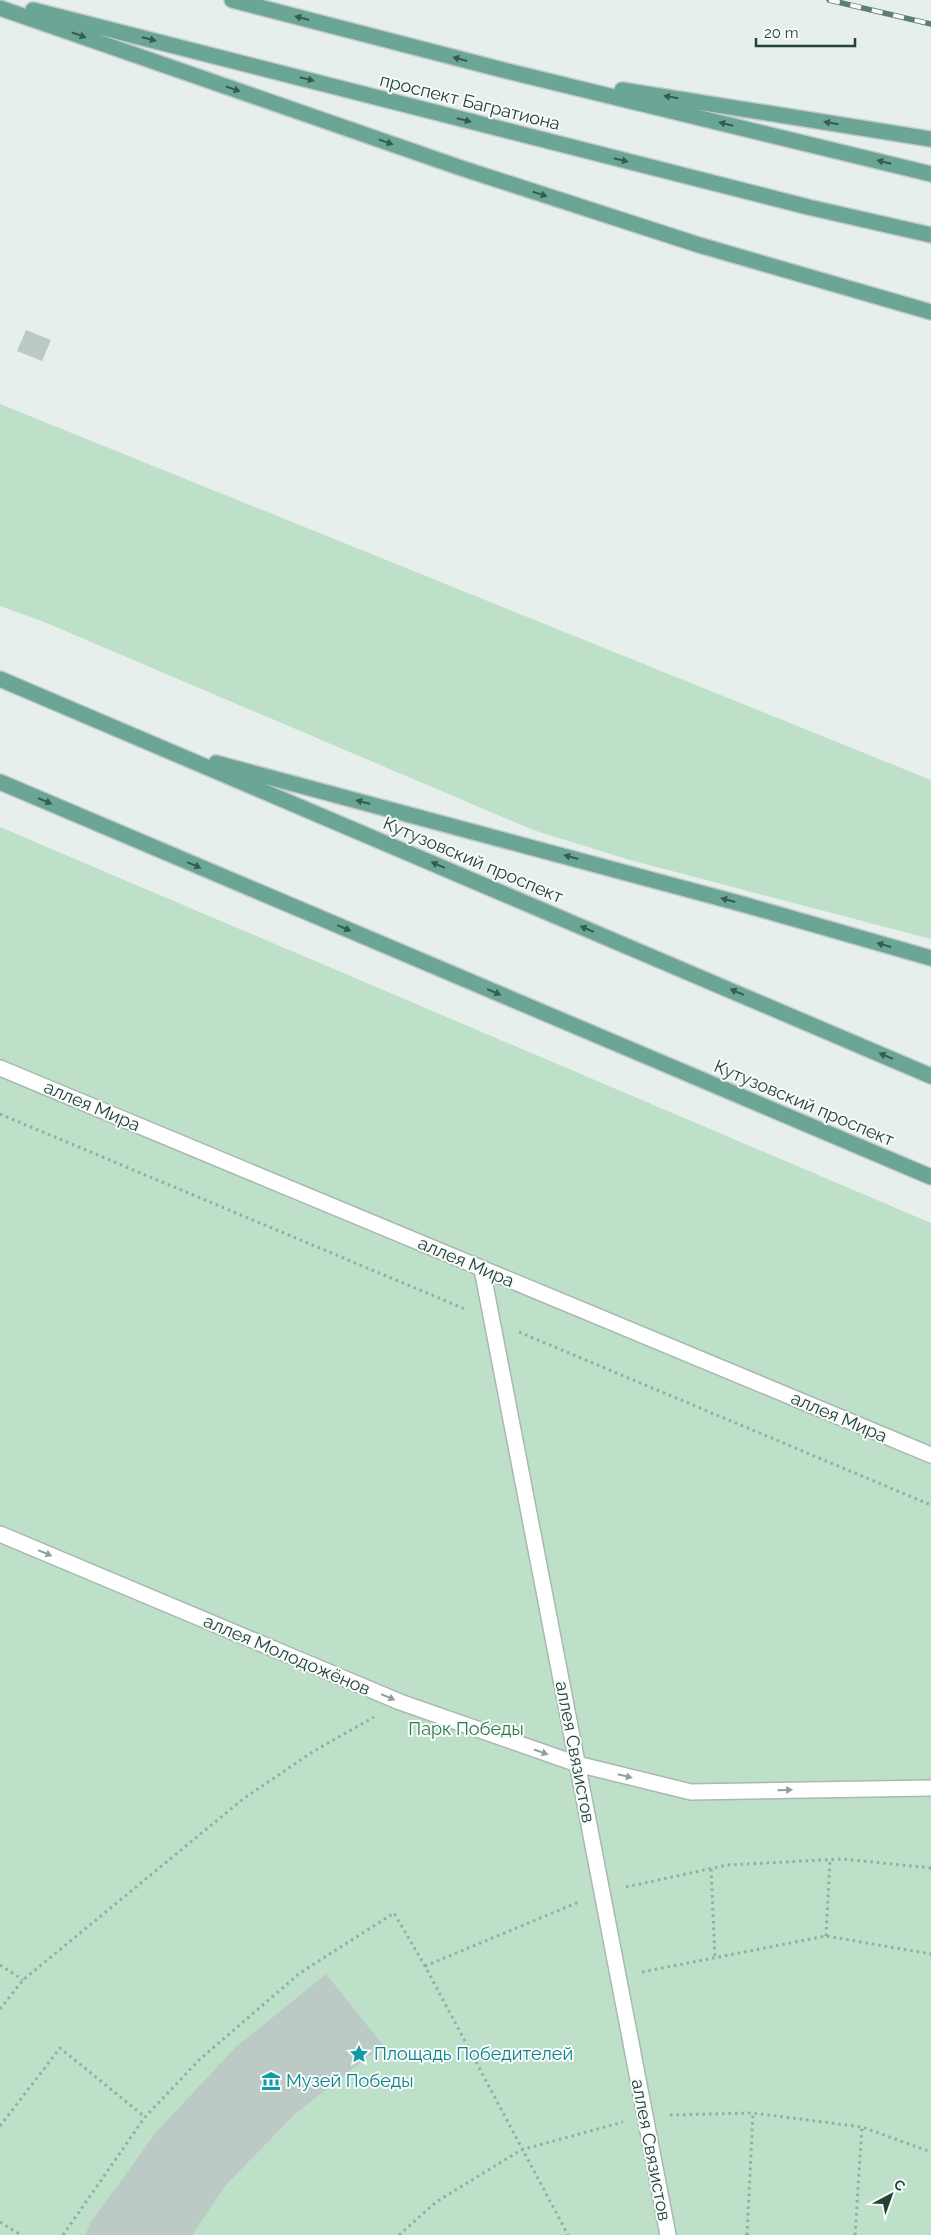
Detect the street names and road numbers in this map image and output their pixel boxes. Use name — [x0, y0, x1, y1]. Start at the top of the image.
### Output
street label: проспект Багратиона — [378, 69, 562, 134]
street label: Кутузовский проспект — [380, 812, 567, 907]
street label: Кутузовский проспект — [711, 1055, 898, 1150]
street label: аллея Мира — [41, 1076, 143, 1135]
street label: аллея Мира — [415, 1232, 517, 1291]
street label: аллея Мира — [788, 1387, 890, 1446]
street label: аллея Молодожёнов — [201, 1610, 374, 1699]
street label: аллея Связистов — [551, 1679, 600, 1825]
street label: аллея Связистов — [627, 2077, 676, 2223]

